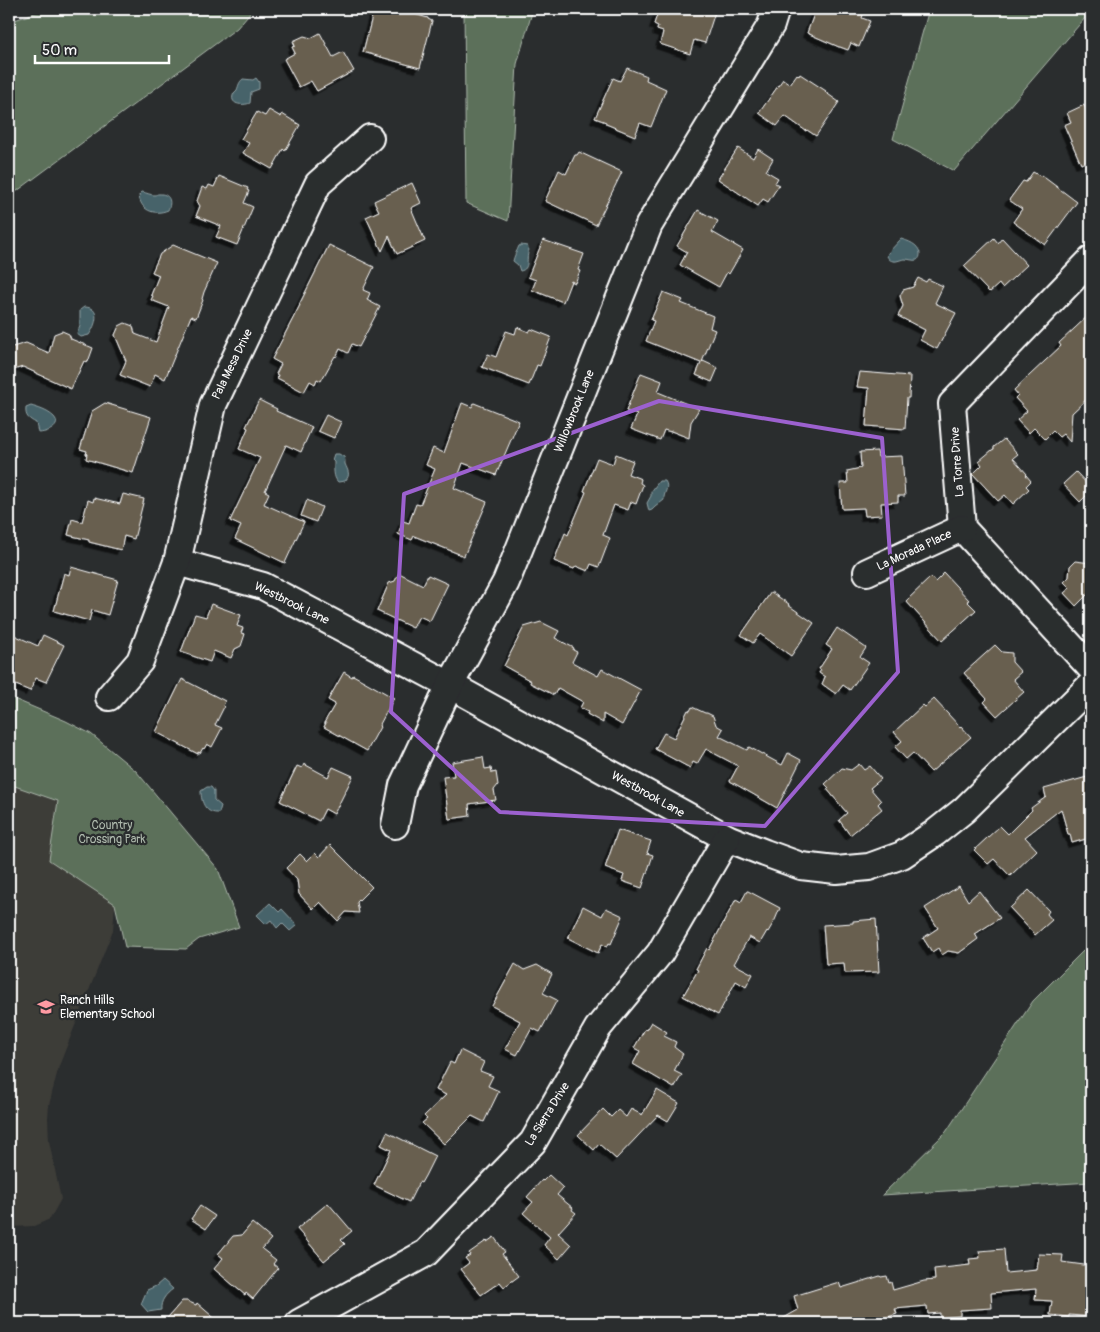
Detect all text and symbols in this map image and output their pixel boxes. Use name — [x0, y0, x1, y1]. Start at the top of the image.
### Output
scale bar — [35, 32, 169, 64]
text: 50 m — [42, 41, 77, 60]
street label: Pala Mesa Drive — [209, 326, 256, 402]
street label: Willowbrook Lane — [551, 368, 598, 455]
street label: La Torre Drive — [948, 426, 967, 497]
street label: La Morada Place — [874, 526, 954, 574]
street label: Westbrook Lane — [252, 579, 332, 628]
street label: Westbrook Lane — [608, 768, 687, 821]
park label: Country Crossing Park — [78, 818, 146, 847]
place label: Ranch Hills Elementary School — [60, 993, 155, 1022]
school or university icon: Ranch Hills Elementary School — [36, 997, 56, 1017]
street label: La Sierra Drive — [522, 1080, 573, 1149]

